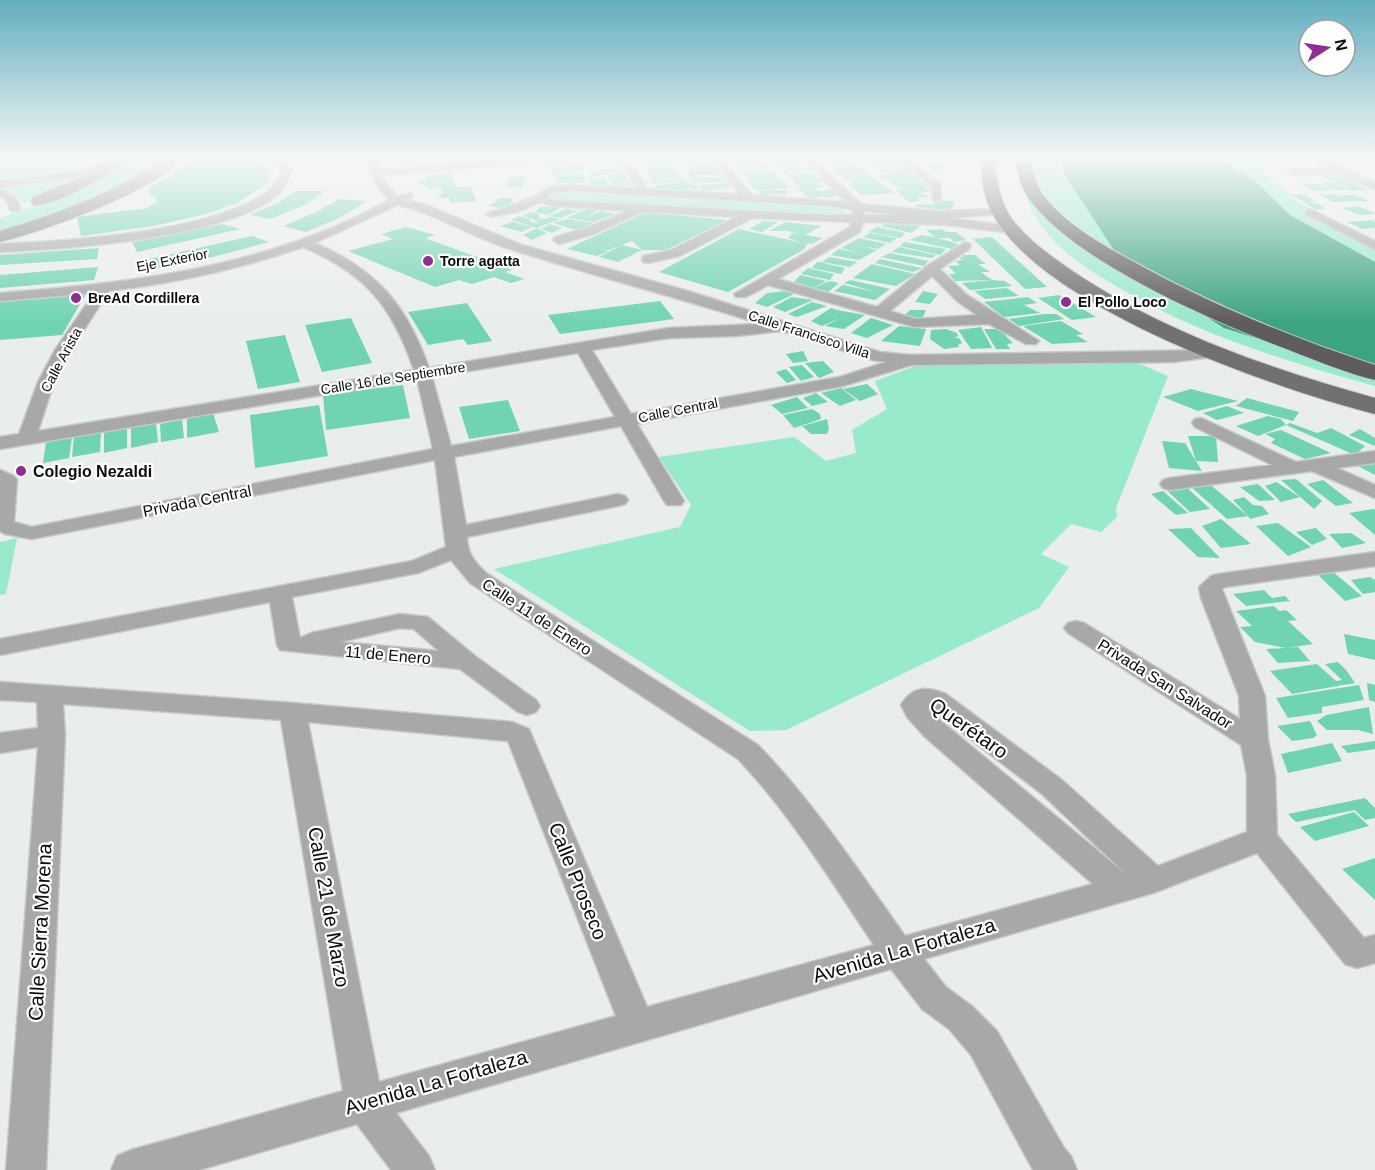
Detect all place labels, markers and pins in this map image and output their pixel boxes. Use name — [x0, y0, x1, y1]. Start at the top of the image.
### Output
place label: Torre agatta — [440, 253, 520, 269]
marker: Torre agatta — [421, 254, 435, 268]
place label: BreAd Cordillera — [88, 290, 199, 306]
marker: BreAd Cordillera — [69, 291, 83, 305]
place label: El Pollo Loco — [1078, 294, 1167, 310]
marker: El Pollo Loco — [1059, 295, 1073, 309]
place label: Colegio Nezaldi — [33, 463, 152, 480]
marker: Colegio Nezaldi — [14, 464, 28, 478]

